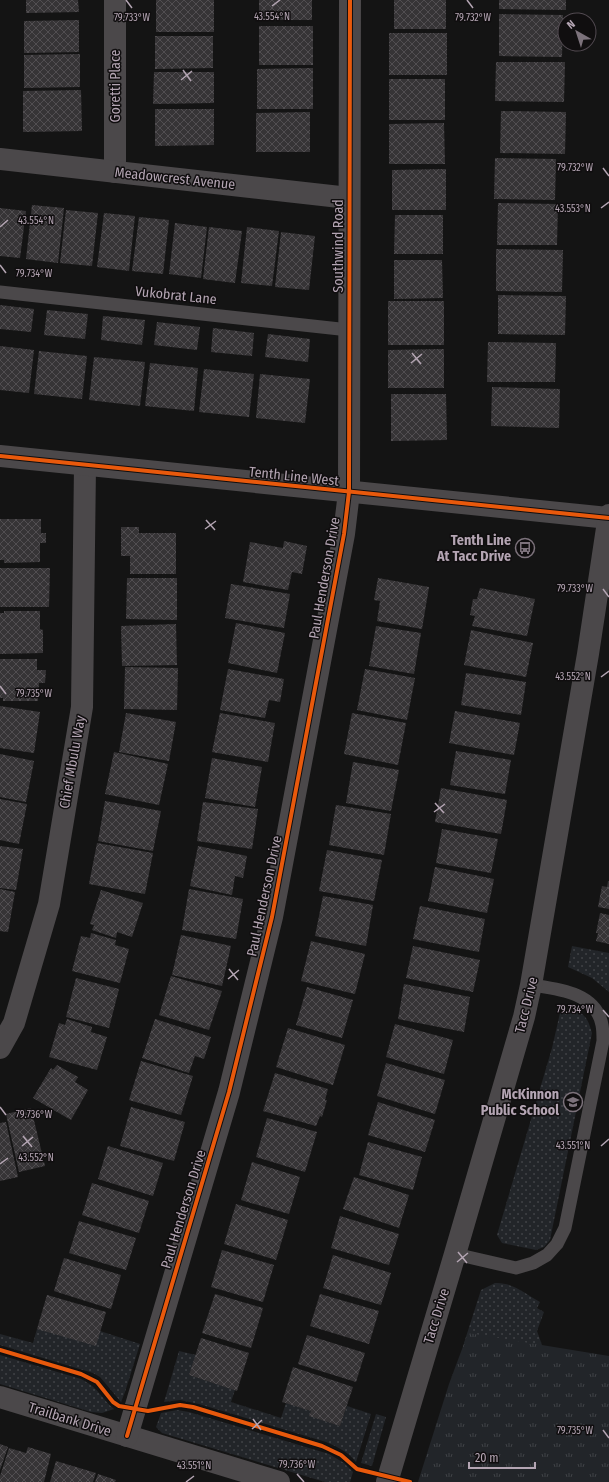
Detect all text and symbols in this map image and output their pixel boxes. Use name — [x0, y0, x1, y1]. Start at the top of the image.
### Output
text: 43.554°N — [254, 11, 290, 23]
text: 79.733°W — [114, 12, 151, 24]
text: 79.732°W — [455, 12, 491, 24]
north arrow — [557, 12, 597, 52]
text: N — [564, 17, 578, 32]
street label: Goretti Place — [107, 49, 124, 123]
text: 79.732°W — [557, 162, 593, 174]
street label: Meadowcrest Avenue — [114, 164, 236, 193]
street label: Southwind Road — [330, 199, 347, 293]
text: 43.553°N — [555, 203, 591, 215]
text: 43.554°N — [18, 215, 54, 227]
text: 79.734°W — [16, 268, 53, 280]
street label: Vukobrat Lane — [134, 283, 218, 308]
street label: Tenth Line West — [248, 463, 340, 490]
street label: Paul Henderson Drive — [305, 516, 344, 640]
place label: Tenth Line At Tacc Drive — [436, 532, 511, 565]
bus stop icon: Tenth Line At Tacc Drive — [514, 537, 536, 559]
text: 79.733°W — [557, 583, 594, 595]
text: 43.552°N — [555, 671, 591, 683]
text: 79.735°W — [16, 688, 53, 700]
street label: Chief Mbulu Way — [56, 713, 89, 810]
street label: Paul Henderson Drive — [243, 834, 286, 958]
street label: Tacc Drive — [511, 975, 542, 1035]
text: 79.734°W — [557, 1004, 594, 1016]
place label: McKinnon Public School — [481, 1086, 559, 1119]
school or university icon: McKinnon Public School — [562, 1091, 584, 1113]
text: 79.736°W — [16, 1109, 53, 1121]
text: 43.551°N — [556, 1140, 590, 1152]
street label: Paul Henderson Drive — [157, 1148, 210, 1271]
text: 43.552°N — [18, 1152, 54, 1164]
street label: Tacc Drive — [420, 1286, 453, 1346]
street label: Trailbank Drive — [26, 1399, 113, 1440]
text: 79.735°W — [557, 1425, 594, 1437]
scale bar — [469, 1444, 535, 1470]
text: 20 m — [475, 1451, 499, 1465]
text: 79.736°W — [279, 1459, 316, 1471]
text: 43.551°N — [177, 1460, 211, 1472]

